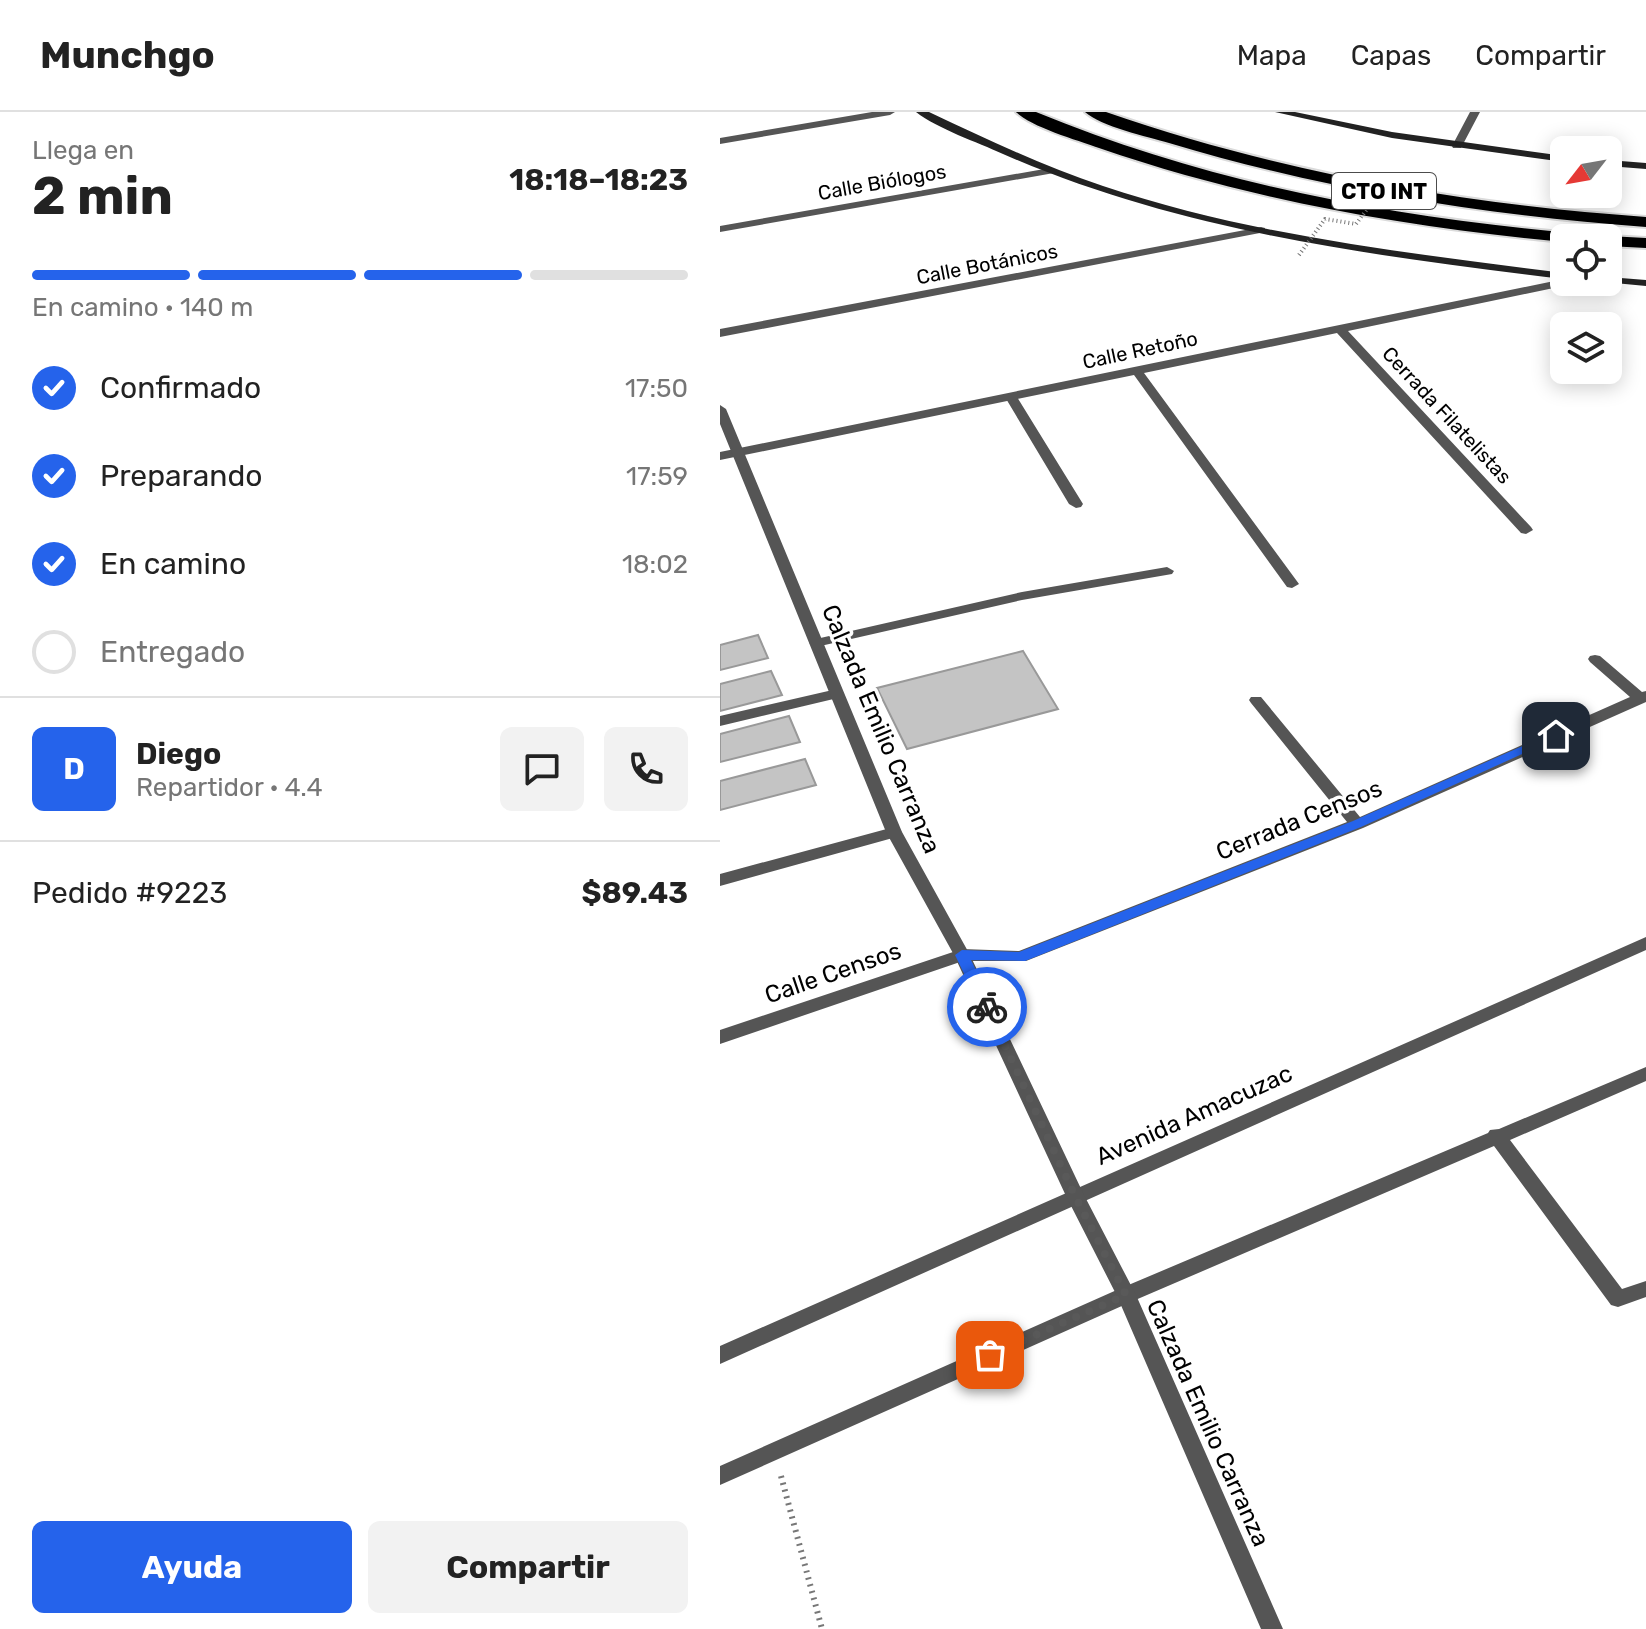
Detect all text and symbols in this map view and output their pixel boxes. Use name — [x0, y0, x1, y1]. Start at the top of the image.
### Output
text: Munchgo — [40, 32, 215, 78]
text: Mapa — [1237, 39, 1307, 72]
text: Capas — [1351, 39, 1431, 72]
text: Compartir — [1475, 39, 1606, 72]
text: Llega en — [32, 135, 134, 166]
north arrow — [1550, 136, 1622, 208]
map controls — [1550, 136, 1622, 384]
street label: Calle Biólogos — [816, 159, 948, 205]
text: 18:18–18:23 — [509, 162, 688, 198]
text: 2 min — [32, 165, 173, 227]
road number: CTO INT — [1332, 173, 1436, 209]
button: locate — [1550, 224, 1622, 296]
street label: Calle Botánicos — [914, 239, 1060, 289]
text: En camino · 140 m — [32, 292, 253, 323]
button: layers — [1550, 312, 1622, 384]
street label: Calle Retoño — [1080, 326, 1200, 374]
street label: Cerrada Filatelistas — [1377, 341, 1517, 489]
icon: check — [32, 366, 76, 410]
text: Confirmado — [100, 370, 261, 406]
text: 17:50 — [625, 373, 688, 404]
icon: check — [32, 454, 76, 498]
text: Preparando — [100, 458, 263, 494]
text: 17:59 — [626, 461, 688, 492]
icon: check — [32, 542, 76, 586]
text: En camino — [100, 546, 246, 582]
text: 18:02 — [622, 549, 688, 580]
street label: Calzada Emilio Carranza — [816, 600, 946, 858]
text: Entregado — [100, 634, 245, 670]
pin — [1522, 702, 1590, 770]
icon: home — [1534, 714, 1578, 758]
button: chat — [500, 727, 584, 811]
button: phone — [604, 727, 688, 811]
text: Diego — [136, 736, 221, 772]
text: D — [63, 751, 85, 787]
text: Repartidor · 4.4 — [136, 772, 323, 803]
street label: Cerrada Censos — [1212, 774, 1386, 866]
text: Pedido #9223 — [32, 875, 227, 911]
text: $89.43 — [581, 875, 688, 911]
street label: Calle Censos — [761, 937, 905, 1009]
courier — [947, 967, 1027, 1047]
icon: bike — [965, 985, 1009, 1029]
street label: Avenida Amacuzac — [1092, 1059, 1296, 1171]
street label: Calzada Emilio Carranza — [1141, 1295, 1275, 1551]
pin — [956, 1321, 1024, 1389]
icon: bag — [968, 1333, 1012, 1377]
button: Ayuda — [32, 1521, 352, 1613]
button: Compartir — [368, 1521, 688, 1613]

